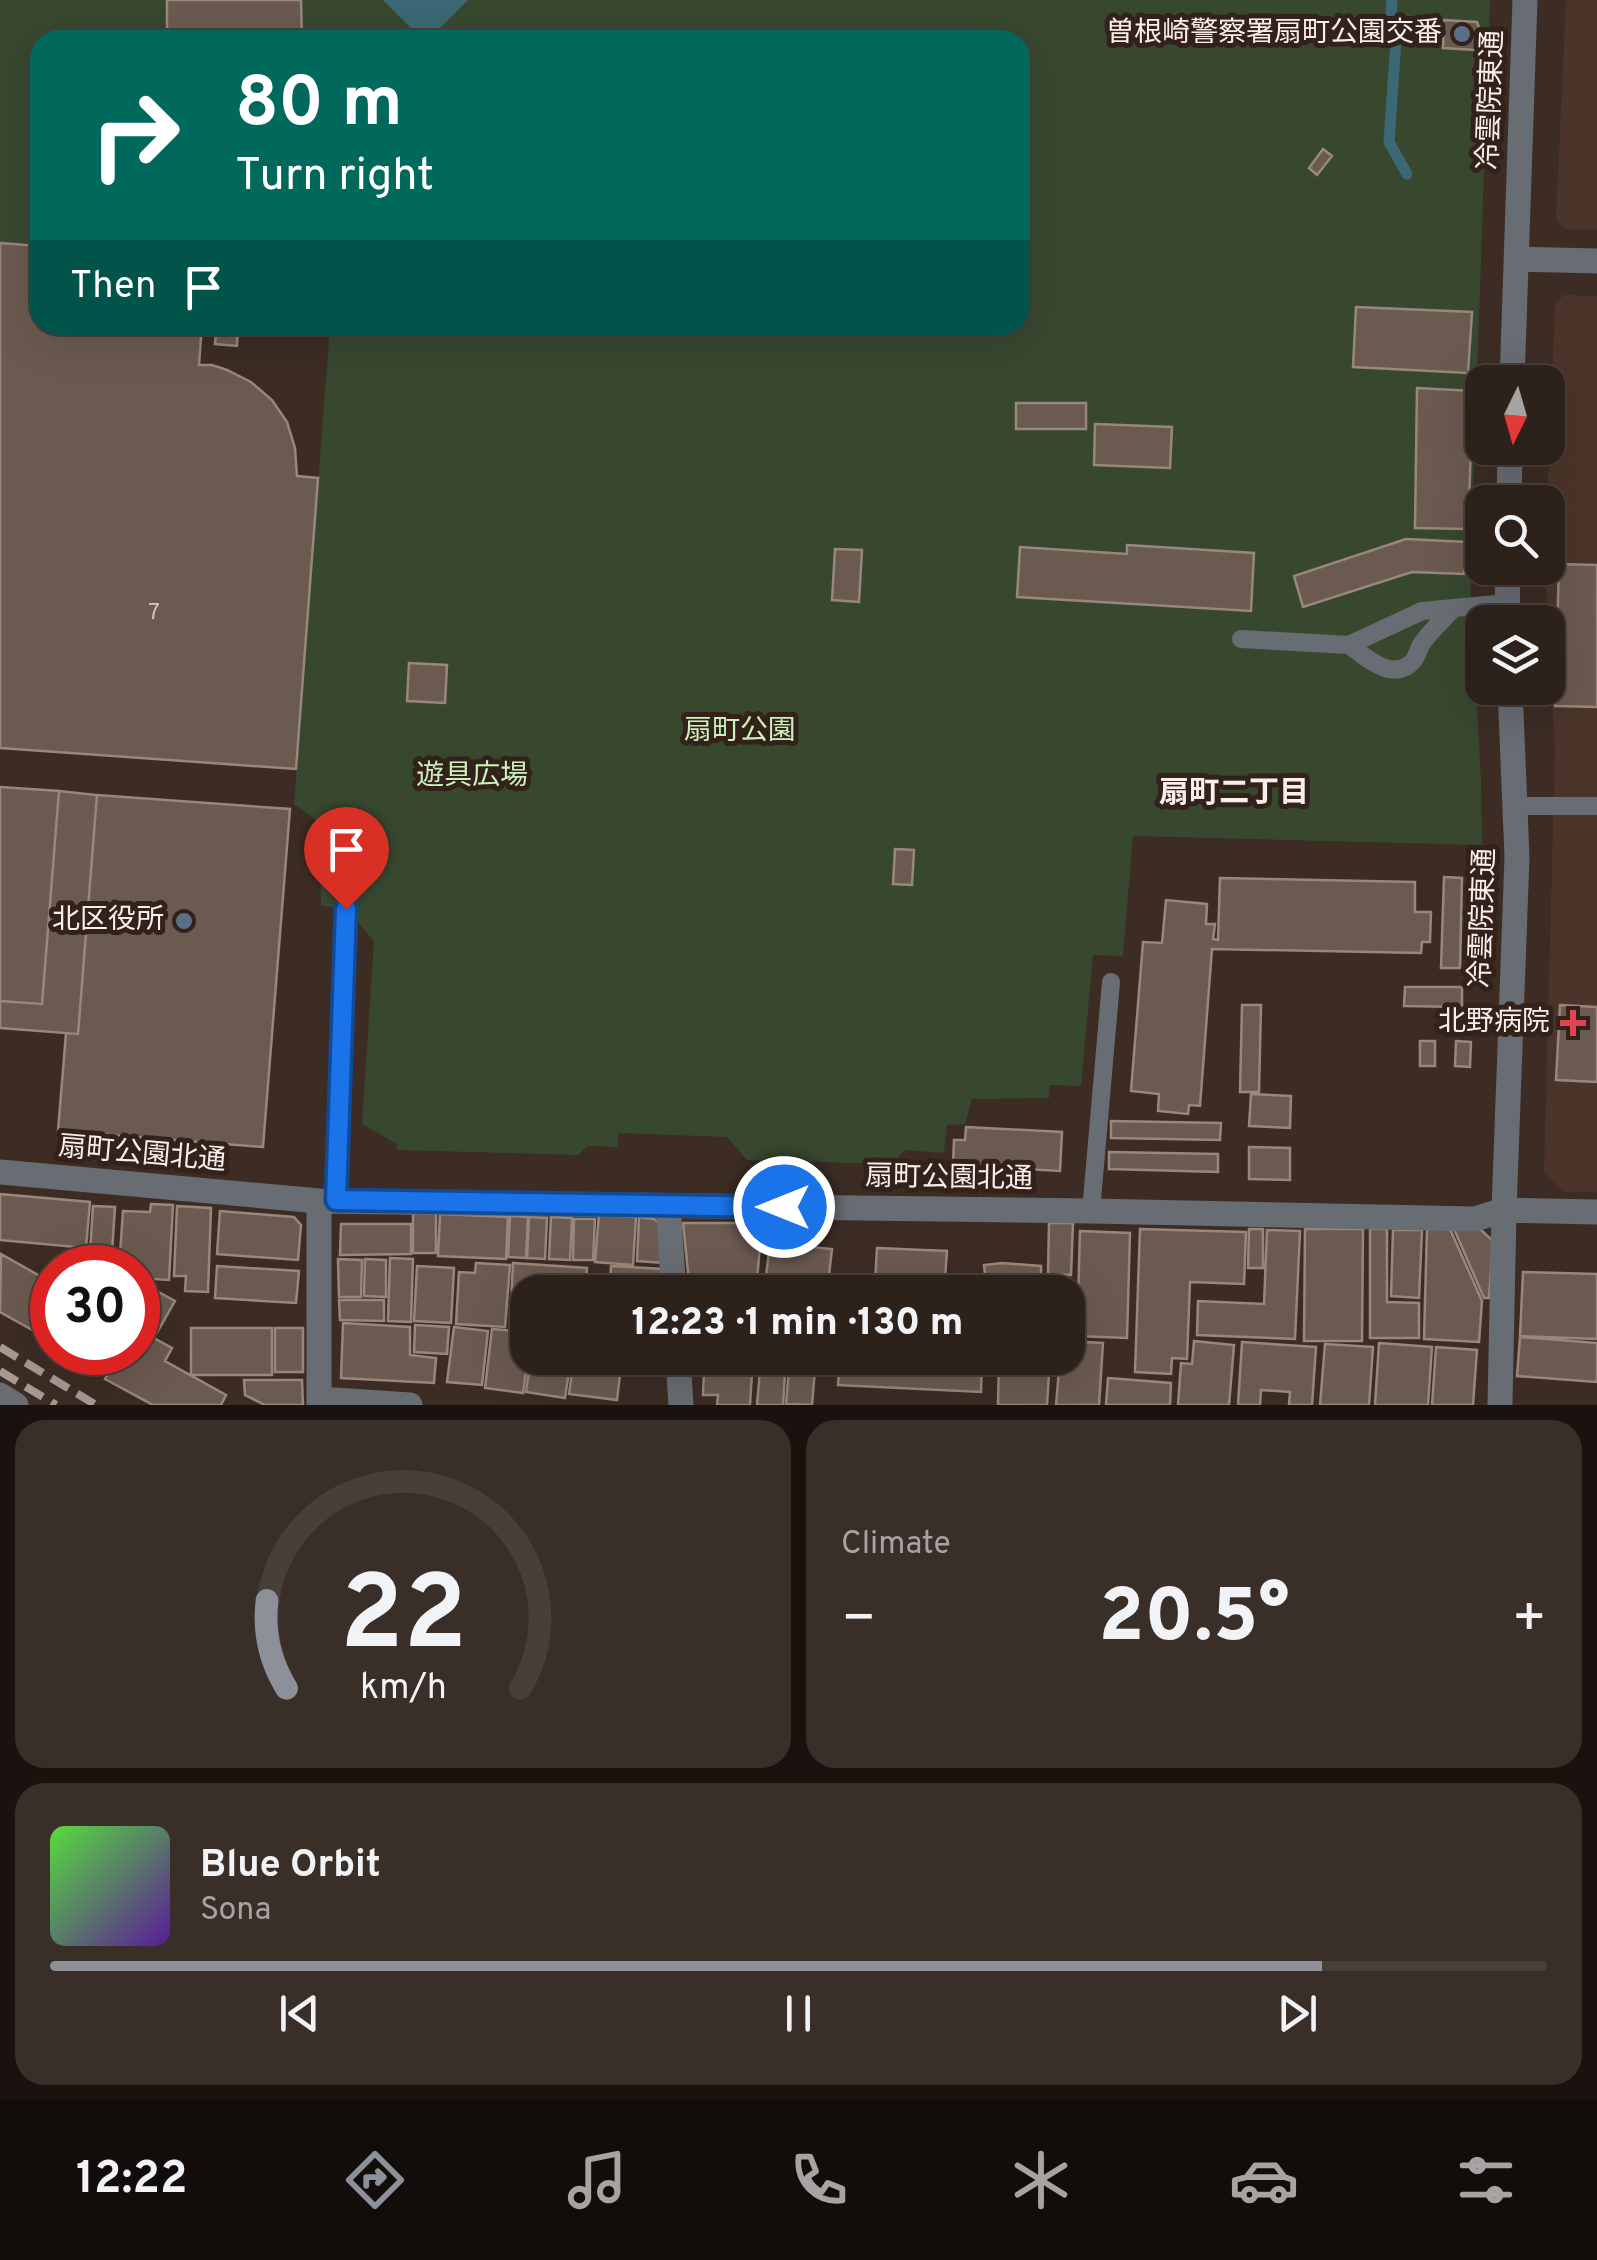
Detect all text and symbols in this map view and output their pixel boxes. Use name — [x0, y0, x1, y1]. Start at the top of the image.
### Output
place label: 曽根崎警察署扇町公園交番 — [1106, 16, 1442, 52]
marker: 曽根崎警察署扇町公園交番 — [1451, 23, 1473, 45]
street label: 冷雲院東通 — [1472, 29, 1512, 171]
text: 80 m — [235, 62, 403, 151]
icon: right — [70, 70, 200, 200]
text: Turn right — [235, 149, 434, 206]
icon: arrive — [176, 260, 231, 315]
text: Then — [70, 263, 156, 312]
north arrow — [1465, 365, 1565, 465]
map controls — [1465, 365, 1565, 705]
button: search — [1465, 485, 1565, 585]
house number: 7 — [148, 600, 160, 627]
button: layers — [1465, 605, 1565, 705]
park label: 扇町公園 — [684, 714, 796, 750]
park label: 遊具広場 — [416, 759, 528, 795]
district label: 扇町二丁目 — [1159, 776, 1309, 813]
pin — [304, 807, 389, 910]
icon: arrive — [319, 822, 374, 877]
street label: 冷雲院東通 — [1464, 847, 1504, 989]
place label: 北区役所 — [52, 903, 164, 939]
marker: 北区役所 — [173, 910, 195, 932]
place label: 北野病院 — [1438, 1005, 1550, 1041]
marker: 北野病院 — [1560, 1010, 1586, 1036]
street label: 扇町公園北通 — [57, 1130, 227, 1180]
position arrow — [732, 1155, 836, 1259]
street label: 扇町公園北通 — [865, 1160, 1033, 1198]
speed limit sign: 30 — [30, 1245, 160, 1375]
text: 12:23 · 1 min · 130 m — [632, 1300, 964, 1349]
text: Climate — [841, 1525, 951, 1565]
text: 22 — [339, 1554, 467, 1686]
text: 20.5° — [1098, 1573, 1290, 1668]
text: − — [841, 1586, 876, 1656]
text: + — [1512, 1586, 1547, 1656]
text: km/h — [360, 1666, 446, 1712]
text: Blue Orbit — [200, 1842, 381, 1891]
text: Sona — [200, 1891, 271, 1931]
icon: previous — [272, 1986, 327, 2041]
icon: pause — [771, 1986, 826, 2041]
icon: next — [1270, 1986, 1325, 2041]
icon: directions — [340, 2145, 410, 2215]
icon: music — [562, 2145, 632, 2215]
icon: phone — [784, 2145, 854, 2215]
icon: climate — [1006, 2145, 1076, 2215]
icon: car — [1229, 2145, 1299, 2215]
icon: filters — [1451, 2145, 1521, 2215]
text: 12:22 — [76, 2152, 188, 2209]

